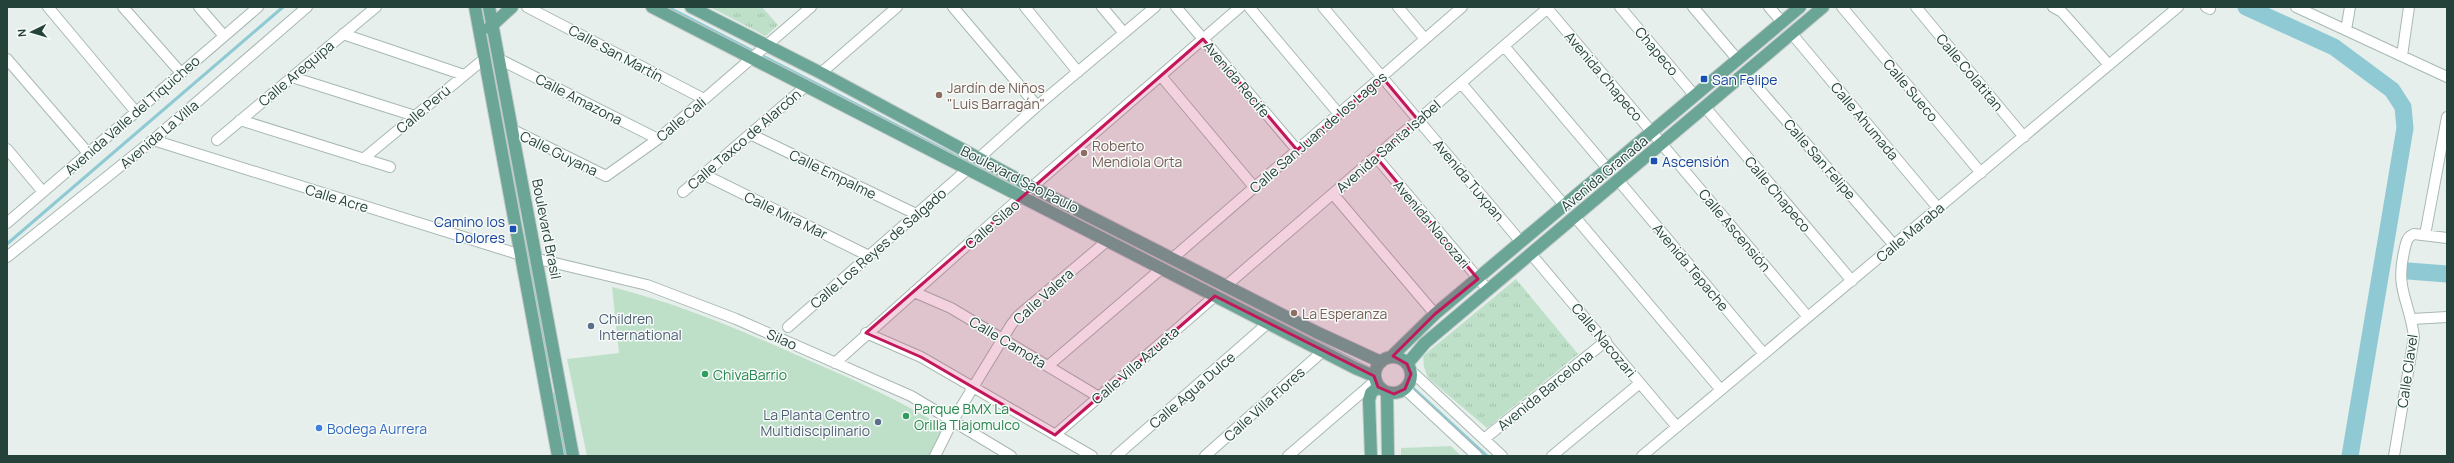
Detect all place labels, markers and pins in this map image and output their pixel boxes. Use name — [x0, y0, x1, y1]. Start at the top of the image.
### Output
place label: San Felipe — [1712, 70, 1778, 89]
marker: San Felipe — [1699, 74, 1709, 84]
place label: Jardín de Niños "Luis Barragán" — [947, 78, 1045, 113]
marker: Jardín de Niños "Luis Barragán" — [934, 90, 944, 100]
place label: Roberto Mendiola Orta — [1092, 136, 1182, 171]
marker: Roberto Mendiola Orta — [1079, 148, 1089, 158]
place label: Ascensión — [1662, 152, 1729, 171]
marker: Ascensión — [1649, 156, 1659, 166]
place label: Camino los Dolores — [434, 212, 505, 247]
marker: Camino los Dolores — [508, 224, 518, 234]
place label: La Esperanza — [1302, 304, 1387, 323]
marker: La Esperanza — [1289, 308, 1299, 318]
place label: Children International — [599, 309, 682, 344]
marker: Children International — [586, 321, 596, 331]
place label: ChivaBarrio — [713, 365, 787, 384]
marker: ChivaBarrio — [700, 369, 710, 379]
place label: Parque BMX La Orilla Tlajomulco — [914, 399, 1020, 434]
place label: La Planta Centro Multidisciplinario — [761, 405, 870, 440]
marker: Parque BMX La Orilla Tlajomulco — [901, 411, 911, 421]
marker: La Planta Centro Multidisciplinario — [873, 417, 883, 427]
place label: Bodega Aurrera — [327, 419, 427, 438]
marker: Bodega Aurrera — [314, 423, 324, 433]

